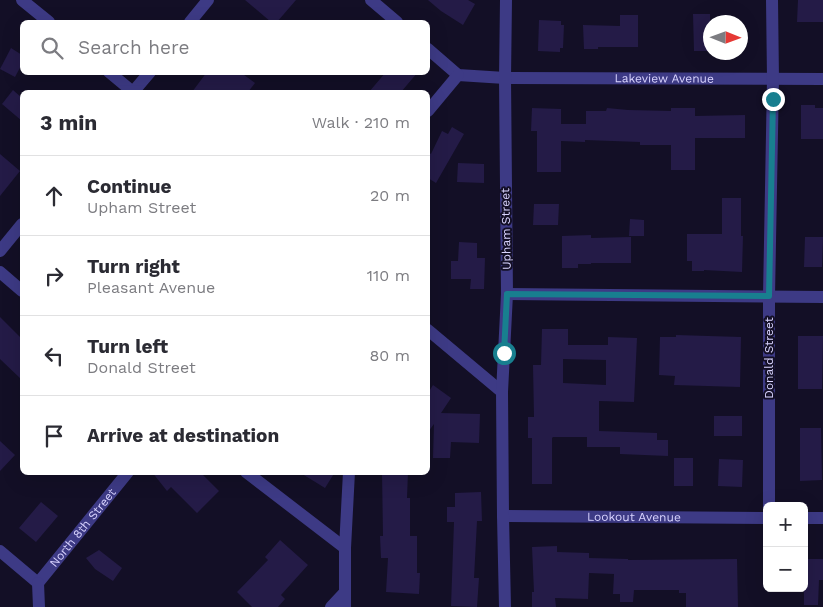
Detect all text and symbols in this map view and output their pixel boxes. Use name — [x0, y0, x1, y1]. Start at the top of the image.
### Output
north arrow — [703, 15, 748, 60]
search box — [20, 20, 430, 75]
icon: search — [38, 34, 66, 62]
text: Search here — [78, 36, 189, 59]
street label: Lakeview Avenue — [614, 71, 714, 86]
route end — [762, 88, 785, 111]
text: 3 min — [40, 110, 97, 135]
text: Walk · 210 m — [312, 113, 410, 132]
text: Continue — [87, 175, 171, 198]
icon: ahead — [40, 182, 68, 210]
text: 20 m — [370, 186, 410, 205]
street label: Upham Street — [498, 188, 514, 270]
text: Upham Street — [87, 198, 196, 217]
text: Turn right — [87, 255, 180, 278]
icon: right — [40, 262, 68, 290]
text: 110 m — [367, 266, 410, 285]
text: Pleasant Avenue — [87, 278, 215, 297]
street label: Donald Street — [762, 317, 776, 399]
text: Turn left — [87, 335, 168, 358]
icon: left — [40, 342, 68, 370]
route start — [493, 342, 516, 365]
text: 80 m — [369, 346, 410, 365]
text: Donald Street — [87, 358, 196, 377]
icon: arrive — [40, 422, 68, 450]
text: Arrive at destination — [87, 424, 279, 447]
street label: North 8th Street — [47, 486, 119, 570]
map controls — [763, 502, 808, 592]
button: + — [763, 502, 808, 547]
street label: Lookout Avenue — [587, 510, 681, 524]
button: − — [763, 547, 808, 592]

